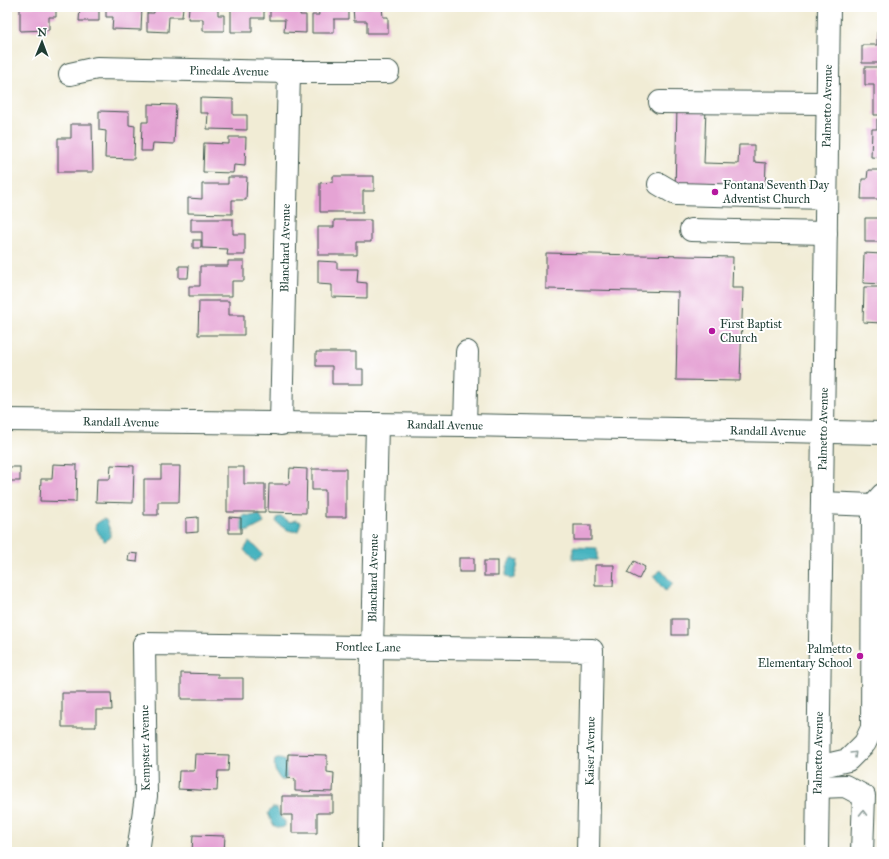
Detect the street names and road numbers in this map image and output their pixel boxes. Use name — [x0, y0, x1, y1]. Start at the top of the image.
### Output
street label: Pinedale Avenue — [189, 63, 269, 79]
street label: Palmetto Avenue — [819, 64, 835, 148]
street label: Blanchard Avenue — [277, 204, 293, 292]
street label: Palmetto Avenue — [815, 387, 831, 471]
street label: Randall Avenue — [83, 414, 159, 430]
street label: Randall Avenue — [407, 417, 483, 433]
street label: Randall Avenue — [730, 423, 806, 439]
street label: Blanchard Avenue — [365, 534, 381, 622]
street label: Fontlee Lane — [335, 639, 401, 655]
street label: Kempster Avenue — [137, 705, 153, 791]
street label: Palmetto Avenue — [810, 711, 826, 795]
street label: Kaiser Avenue — [582, 716, 598, 786]

